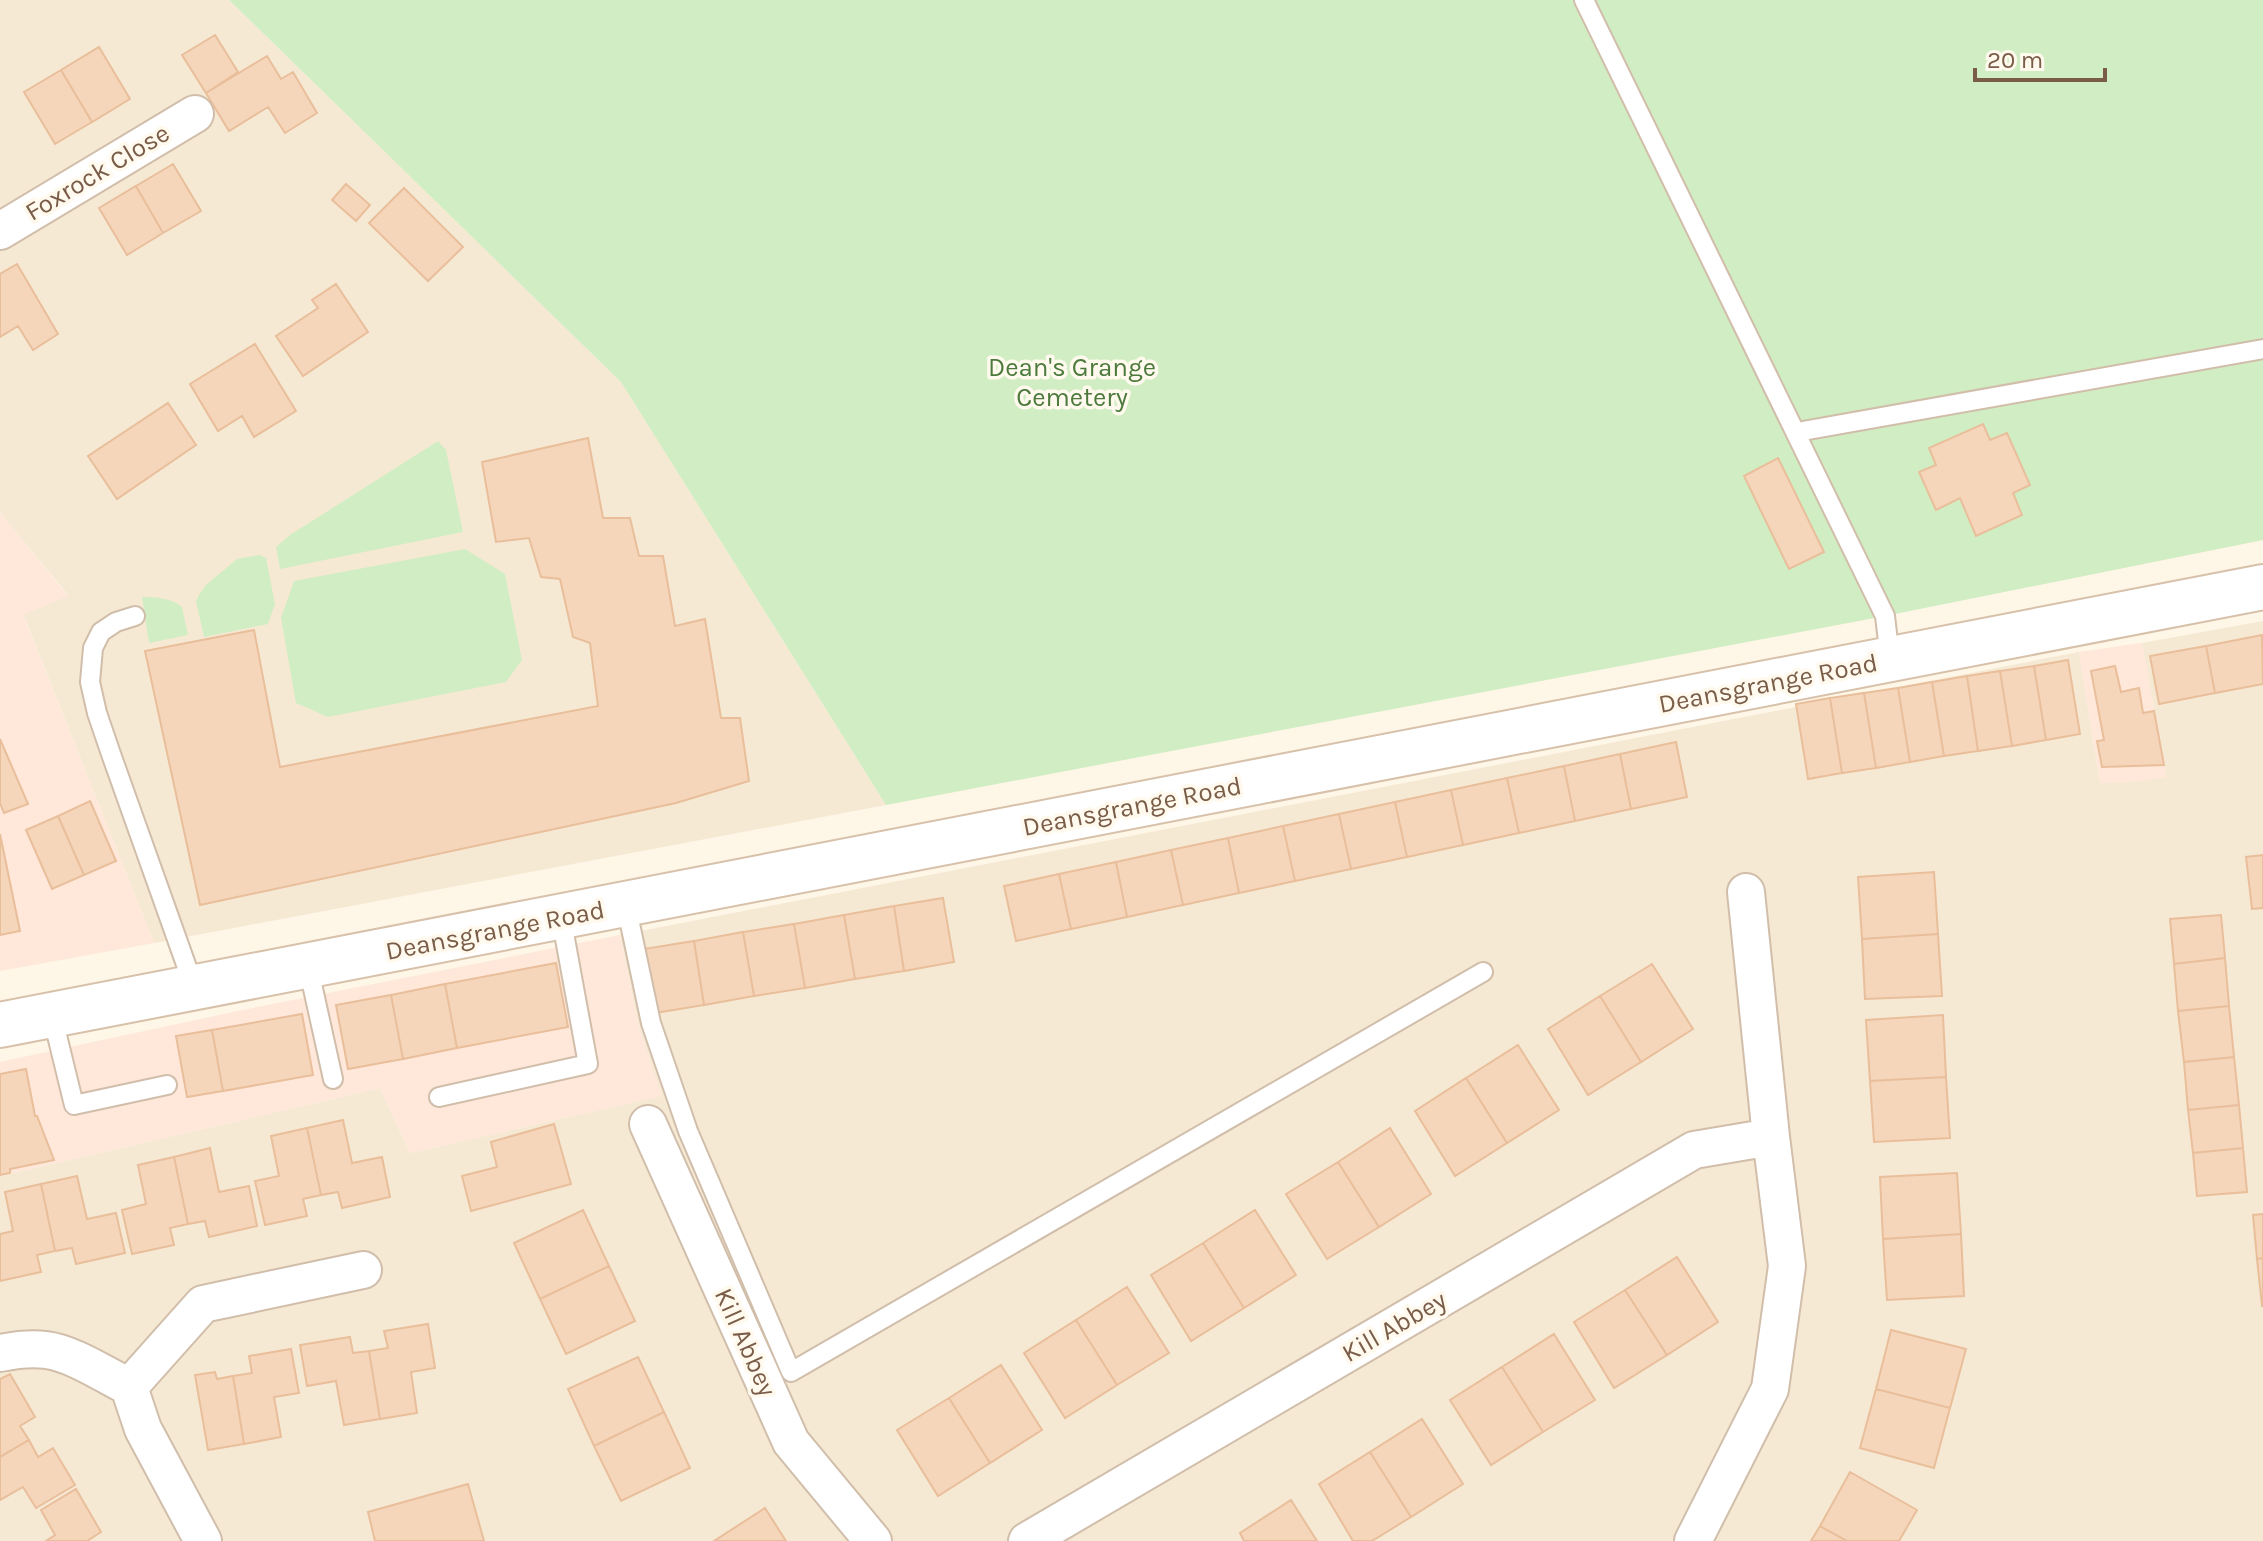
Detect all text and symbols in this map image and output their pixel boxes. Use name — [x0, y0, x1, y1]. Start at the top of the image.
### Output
scale bar — [1975, 32, 2105, 82]
text: 20 m — [1987, 46, 2043, 74]
street label: Foxrock Close — [20, 117, 175, 228]
park label: Dean's Grange Cemetery — [988, 352, 1156, 413]
street label: Deansgrange Road — [1656, 647, 1880, 720]
street label: Deansgrange Road — [1020, 770, 1244, 843]
street label: Deansgrange Road — [383, 894, 607, 967]
street label: Kill Abbey — [708, 1283, 783, 1401]
street label: Kill Abbey — [1336, 1284, 1452, 1369]

